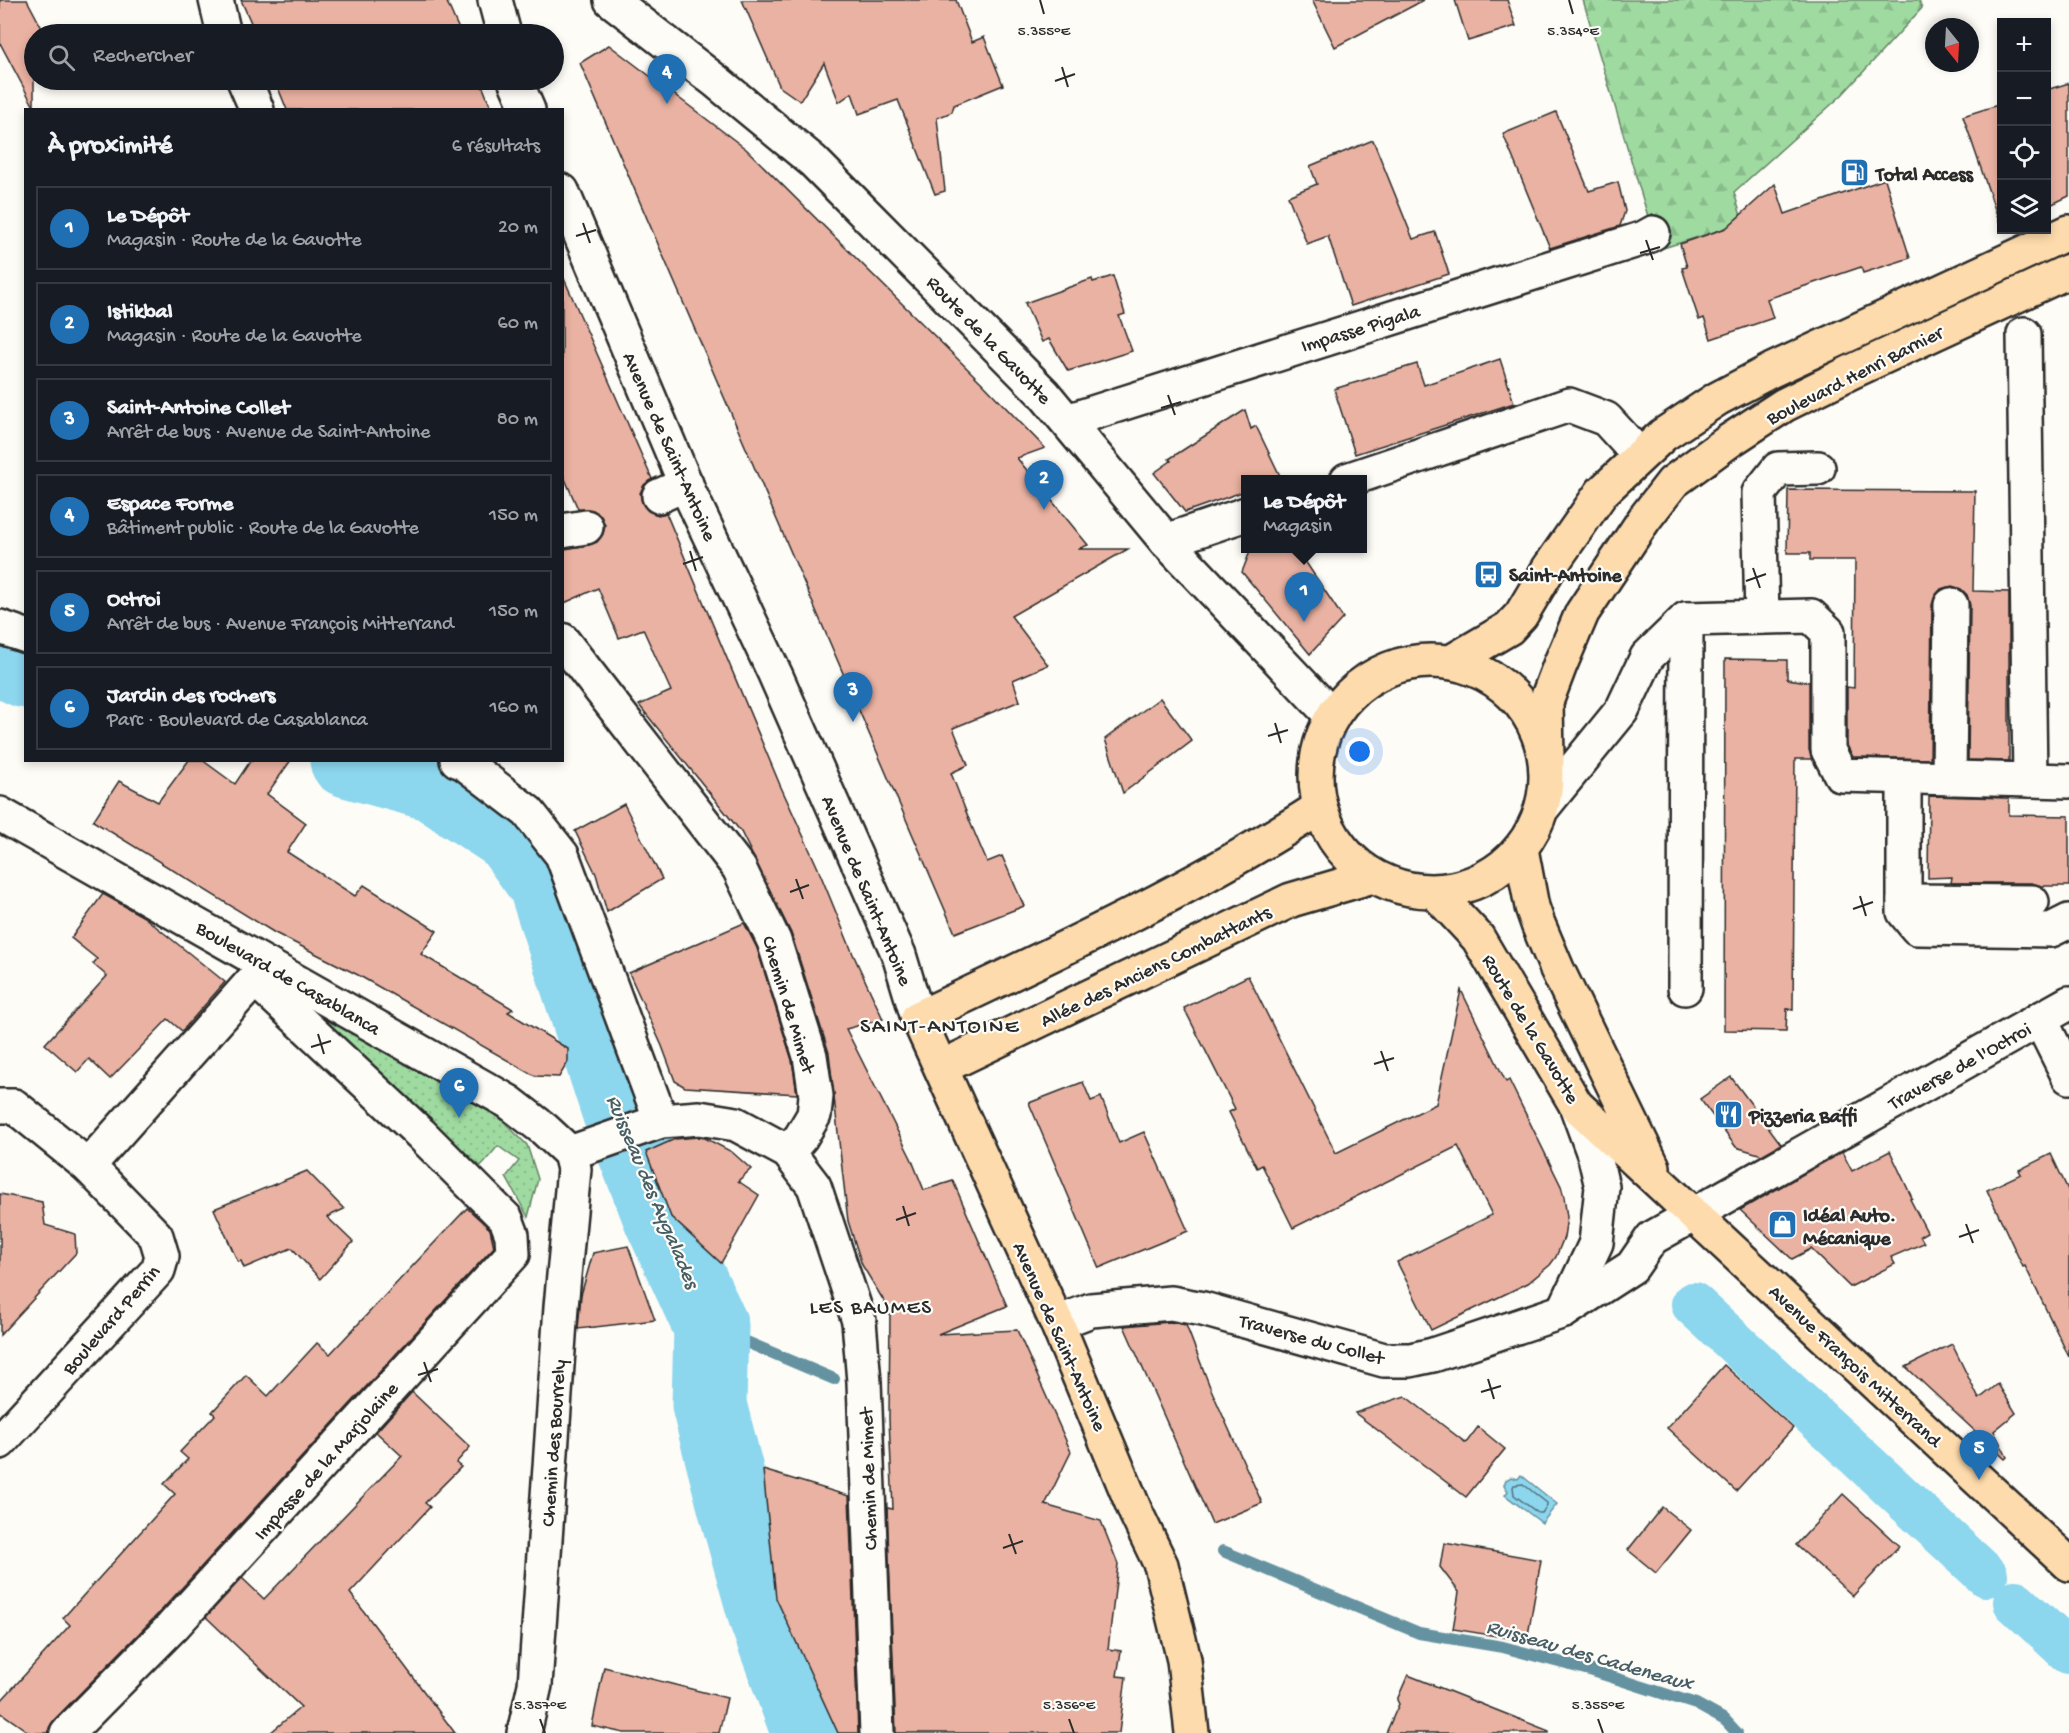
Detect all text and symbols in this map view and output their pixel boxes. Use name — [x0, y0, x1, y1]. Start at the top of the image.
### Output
north arrow — [1925, 18, 1979, 72]
map controls — [1997, 18, 2051, 234]
button: + — [1997, 18, 2051, 72]
text: 5.355°E — [1018, 23, 1071, 41]
text: 5.354°E — [1547, 23, 1599, 41]
search box — [24, 24, 564, 90]
icon: search — [45, 41, 78, 74]
text: Rechercher — [93, 44, 193, 70]
pin: 4 — [648, 54, 686, 104]
button: − — [1997, 72, 2051, 126]
button: locate — [1997, 126, 2051, 180]
text: À proximité — [48, 132, 172, 163]
text: 6 résultats — [452, 136, 540, 159]
fuel station icon: Total Access — [1839, 157, 1871, 189]
place label: Total Access — [1874, 165, 1975, 188]
button: layers — [1997, 180, 2051, 234]
text: Le Dépôt — [107, 204, 189, 230]
text: 1 — [65, 217, 74, 240]
text: 20 m — [498, 217, 538, 240]
text: Magasin · Route de la Gavotte — [107, 230, 361, 253]
street label: Route de la Gavotte — [920, 272, 1055, 411]
text: Istikbal — [107, 300, 173, 326]
street label: Impasse Pigala — [1299, 301, 1424, 359]
text: 2 — [65, 313, 74, 336]
text: 60 m — [498, 313, 538, 336]
street label: Boulevard Henri Barnier — [1763, 322, 1949, 432]
text: Magasin · Route de la Gavotte — [107, 326, 361, 349]
street label: Avenue de Saint-Antoine — [616, 349, 720, 546]
text: Saint-Antoine Collet — [107, 396, 290, 422]
text: 3 — [64, 409, 75, 432]
text: 80 m — [497, 409, 538, 432]
text: Arrêt de bus · Avenue de Saint-Antoine — [107, 422, 430, 445]
pin: 2 — [1024, 460, 1064, 510]
popup — [1241, 475, 1367, 553]
text: Le Dépôt — [1263, 490, 1345, 516]
text: Espace Forme — [107, 492, 233, 518]
text: 4 — [65, 505, 74, 528]
text: 150 m — [489, 505, 538, 528]
text: Magasin — [1263, 516, 1332, 539]
text: Bâtiment public · Route de la Gavotte — [107, 518, 419, 541]
bus stop icon: Saint-Antoine — [1472, 558, 1504, 590]
place label: Saint-Antoine — [1509, 566, 1622, 589]
pin: 1 — [1284, 572, 1324, 622]
text: Octroi — [107, 588, 161, 614]
text: 5 — [64, 601, 75, 624]
text: 150 m — [489, 601, 538, 624]
text: Arrêt de bus · Avenue François Mitterrand — [107, 614, 454, 637]
pin: 3 — [834, 672, 872, 722]
text: Jardin des rochers — [107, 684, 275, 710]
text: 6 — [64, 697, 75, 720]
text: 160 m — [489, 697, 538, 720]
text: Parc · Boulevard de Casablanca — [107, 710, 368, 733]
your location — [1345, 737, 1374, 766]
street label: Avenue de Saint-Antoine — [814, 793, 916, 991]
street label: Allée des Anciens Combattants — [1037, 902, 1276, 1034]
street label: Boulevard de Casablanca — [190, 917, 384, 1043]
street label: Chemin de Mimet — [755, 934, 819, 1078]
street label: Route de la Gavotte — [1475, 951, 1583, 1109]
district label: SAINT-ANTOINE — [860, 1015, 1020, 1041]
street label: Traverse de l'Octroi — [1884, 1019, 2036, 1117]
pin: 6 — [440, 1068, 478, 1118]
water label: Ruisseau des Aygalades — [599, 1092, 704, 1295]
restaurant icon: Pizzeria Baffi — [1712, 1099, 1744, 1131]
place label: Pizzeria Baffi — [1748, 1106, 1858, 1130]
place label: Idéal Auto. Mécanique — [1803, 1206, 1896, 1252]
shop icon: Idéal Auto. Mécanique — [1766, 1209, 1798, 1241]
street label: Avenue de Saint-Antoine — [1006, 1239, 1110, 1436]
street label: Boulevard Perrin — [58, 1261, 167, 1381]
street label: Avenue François Mitterrand — [1762, 1281, 1946, 1455]
district label: LES BAUMES — [809, 1297, 933, 1322]
street label: Traverse du Collet — [1235, 1311, 1388, 1372]
street label: Chemin des Bourrely — [538, 1359, 573, 1528]
street label: Impasse de la Marjolaine — [251, 1378, 405, 1546]
street label: Chemin de Mimet — [856, 1406, 884, 1550]
pin: 5 — [1960, 1430, 1998, 1480]
water label: Ruisseau des Cadeneaux — [1483, 1616, 1697, 1699]
text: 5.357°E — [514, 1697, 567, 1715]
text: 5.356°E — [1043, 1697, 1096, 1715]
text: 5.355°E — [1572, 1697, 1625, 1715]

